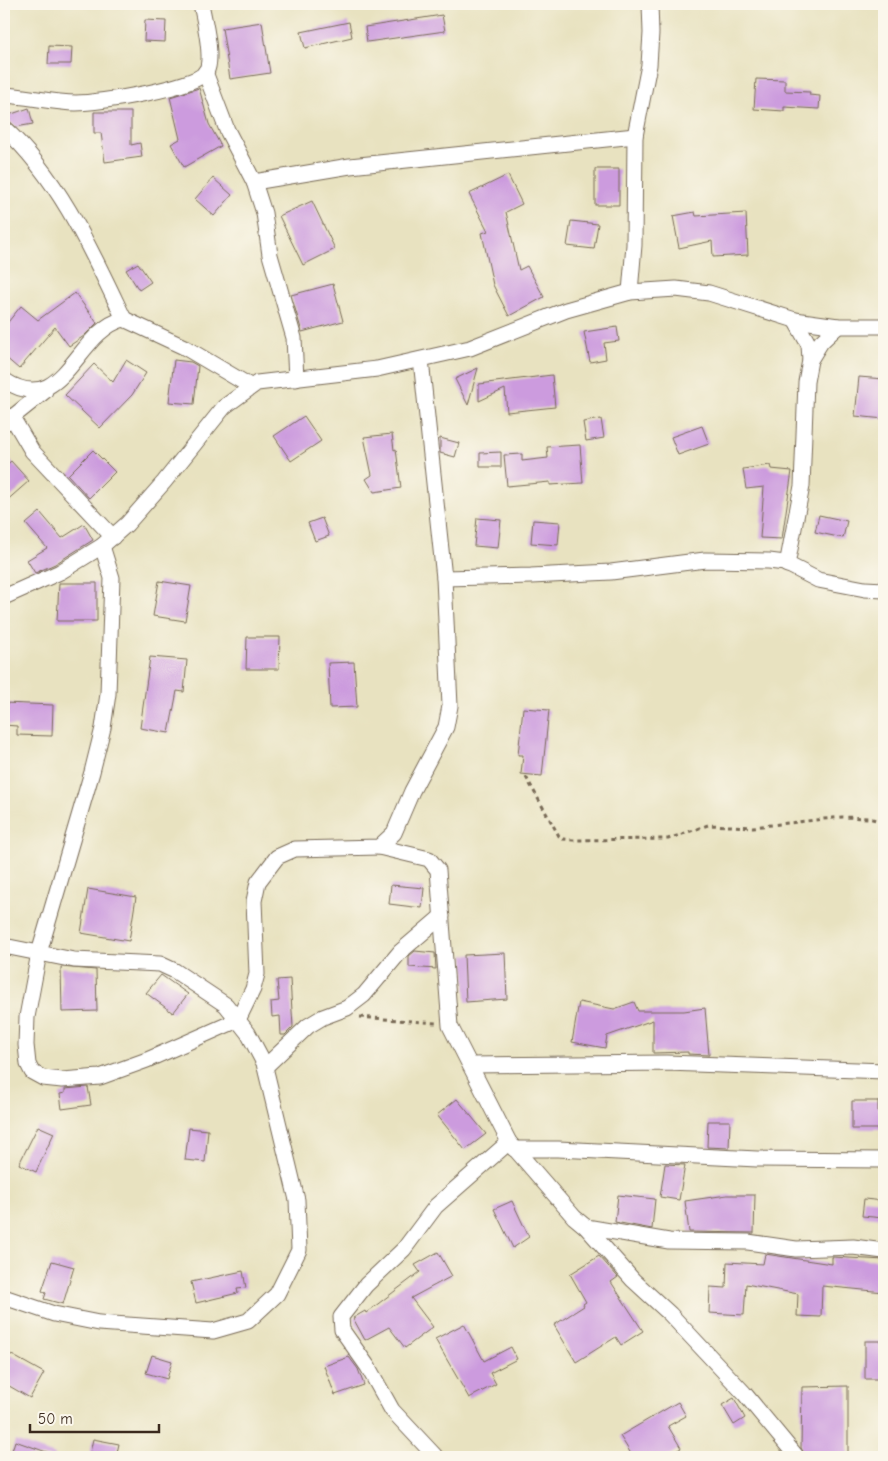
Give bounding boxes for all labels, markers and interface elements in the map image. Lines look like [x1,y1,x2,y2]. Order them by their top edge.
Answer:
scale bar [30,1401,159,1433]
text: 50 m [38,1410,73,1428]

